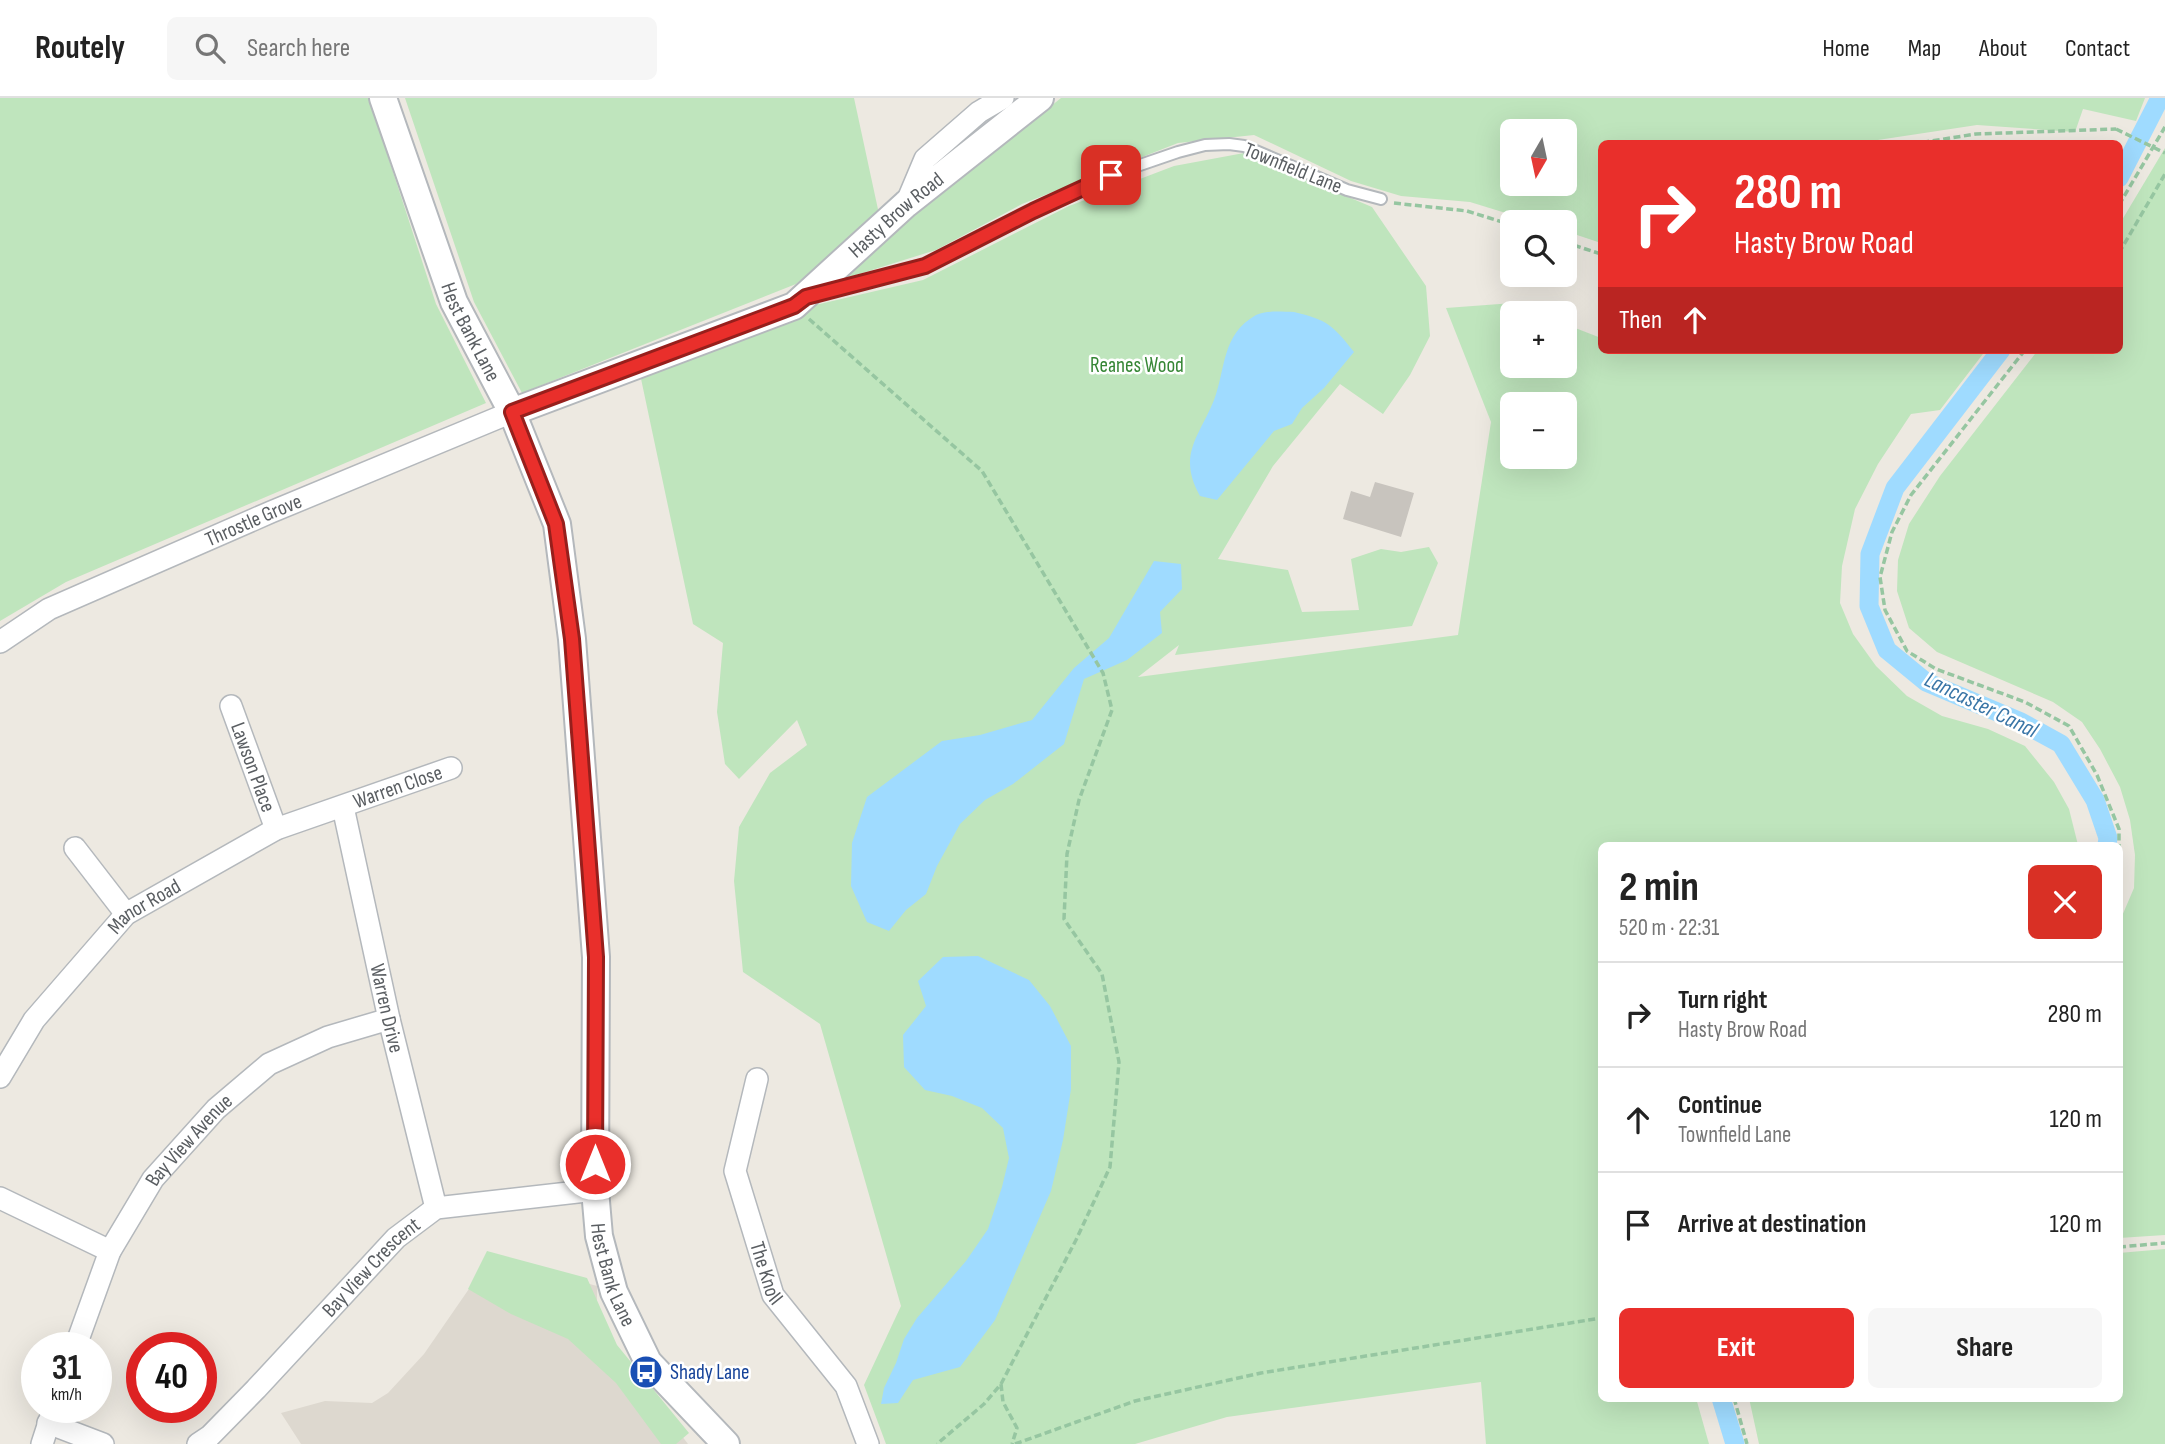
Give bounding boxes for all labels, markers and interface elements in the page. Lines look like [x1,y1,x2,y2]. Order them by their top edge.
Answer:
search box [167,17,657,80]
text: Routely [35,28,125,68]
icon: search [191,29,229,67]
text: Search here [247,33,350,64]
text: Home [1822,34,1870,63]
text: Map [1908,34,1941,63]
text: About [1979,34,2027,63]
text: Contact [2065,34,2130,63]
north arrow [1500,119,1577,196]
map controls [1500,119,1577,469]
street label: Townfield Lane [1240,137,1346,199]
pin [1081,145,1141,205]
icon: arrive [1092,156,1130,194]
text: 280 m [1734,164,1842,223]
street label: Hasty Brow Road [843,167,948,263]
icon: right [1619,168,1710,259]
button: search [1500,210,1577,287]
text: Hasty Brow Road [1734,224,1914,263]
street label: Hest Bank Lane [436,279,506,386]
button: + [1500,301,1577,378]
icon: ahead [1676,301,1714,339]
text: Then [1619,305,1662,336]
park label: Reanes Wood [1090,353,1184,378]
button: − [1500,392,1577,469]
street label: Throstle Grove [201,488,305,552]
water label: Lancaster Canal [1920,666,2043,745]
street label: Lawson Place [225,719,281,815]
street label: Warren Close [350,760,445,814]
text: 2 min [1619,862,1699,913]
button: close [2028,865,2102,939]
street label: Manor Road [102,873,185,939]
text: 520 m · 22:31 [1619,914,1719,942]
street label: Warren Drive [365,961,409,1055]
text: Turn right [1678,985,1767,1016]
icon: right [1619,996,1657,1034]
text: 280 m [2047,999,2102,1030]
text: Hasty Brow Road [1678,1016,1807,1044]
street label: Bay View Avenue [139,1088,237,1190]
text: Continue [1678,1090,1762,1121]
icon: ahead [1619,1101,1657,1139]
text: 120 m [2049,1104,2102,1135]
text: Townfield Lane [1678,1121,1791,1149]
position arrow [558,1127,632,1201]
icon: arrive [1619,1206,1657,1244]
text: Arrive at destination [1678,1209,1866,1240]
text: 120 m [2049,1209,2102,1240]
street label: Bay View Crescent [317,1212,425,1322]
street label: Hest Bank Lane [585,1222,641,1331]
street label: The Knoll [745,1238,788,1310]
button: Exit [1619,1308,1854,1388]
button: Share [1868,1308,2102,1388]
speed limit sign: 40 [126,1332,217,1423]
text: 31 [52,1347,81,1390]
bus stop icon: Shady Lane [627,1353,665,1391]
place label: Shady Lane [670,1360,750,1385]
text: km/h [51,1384,82,1405]

